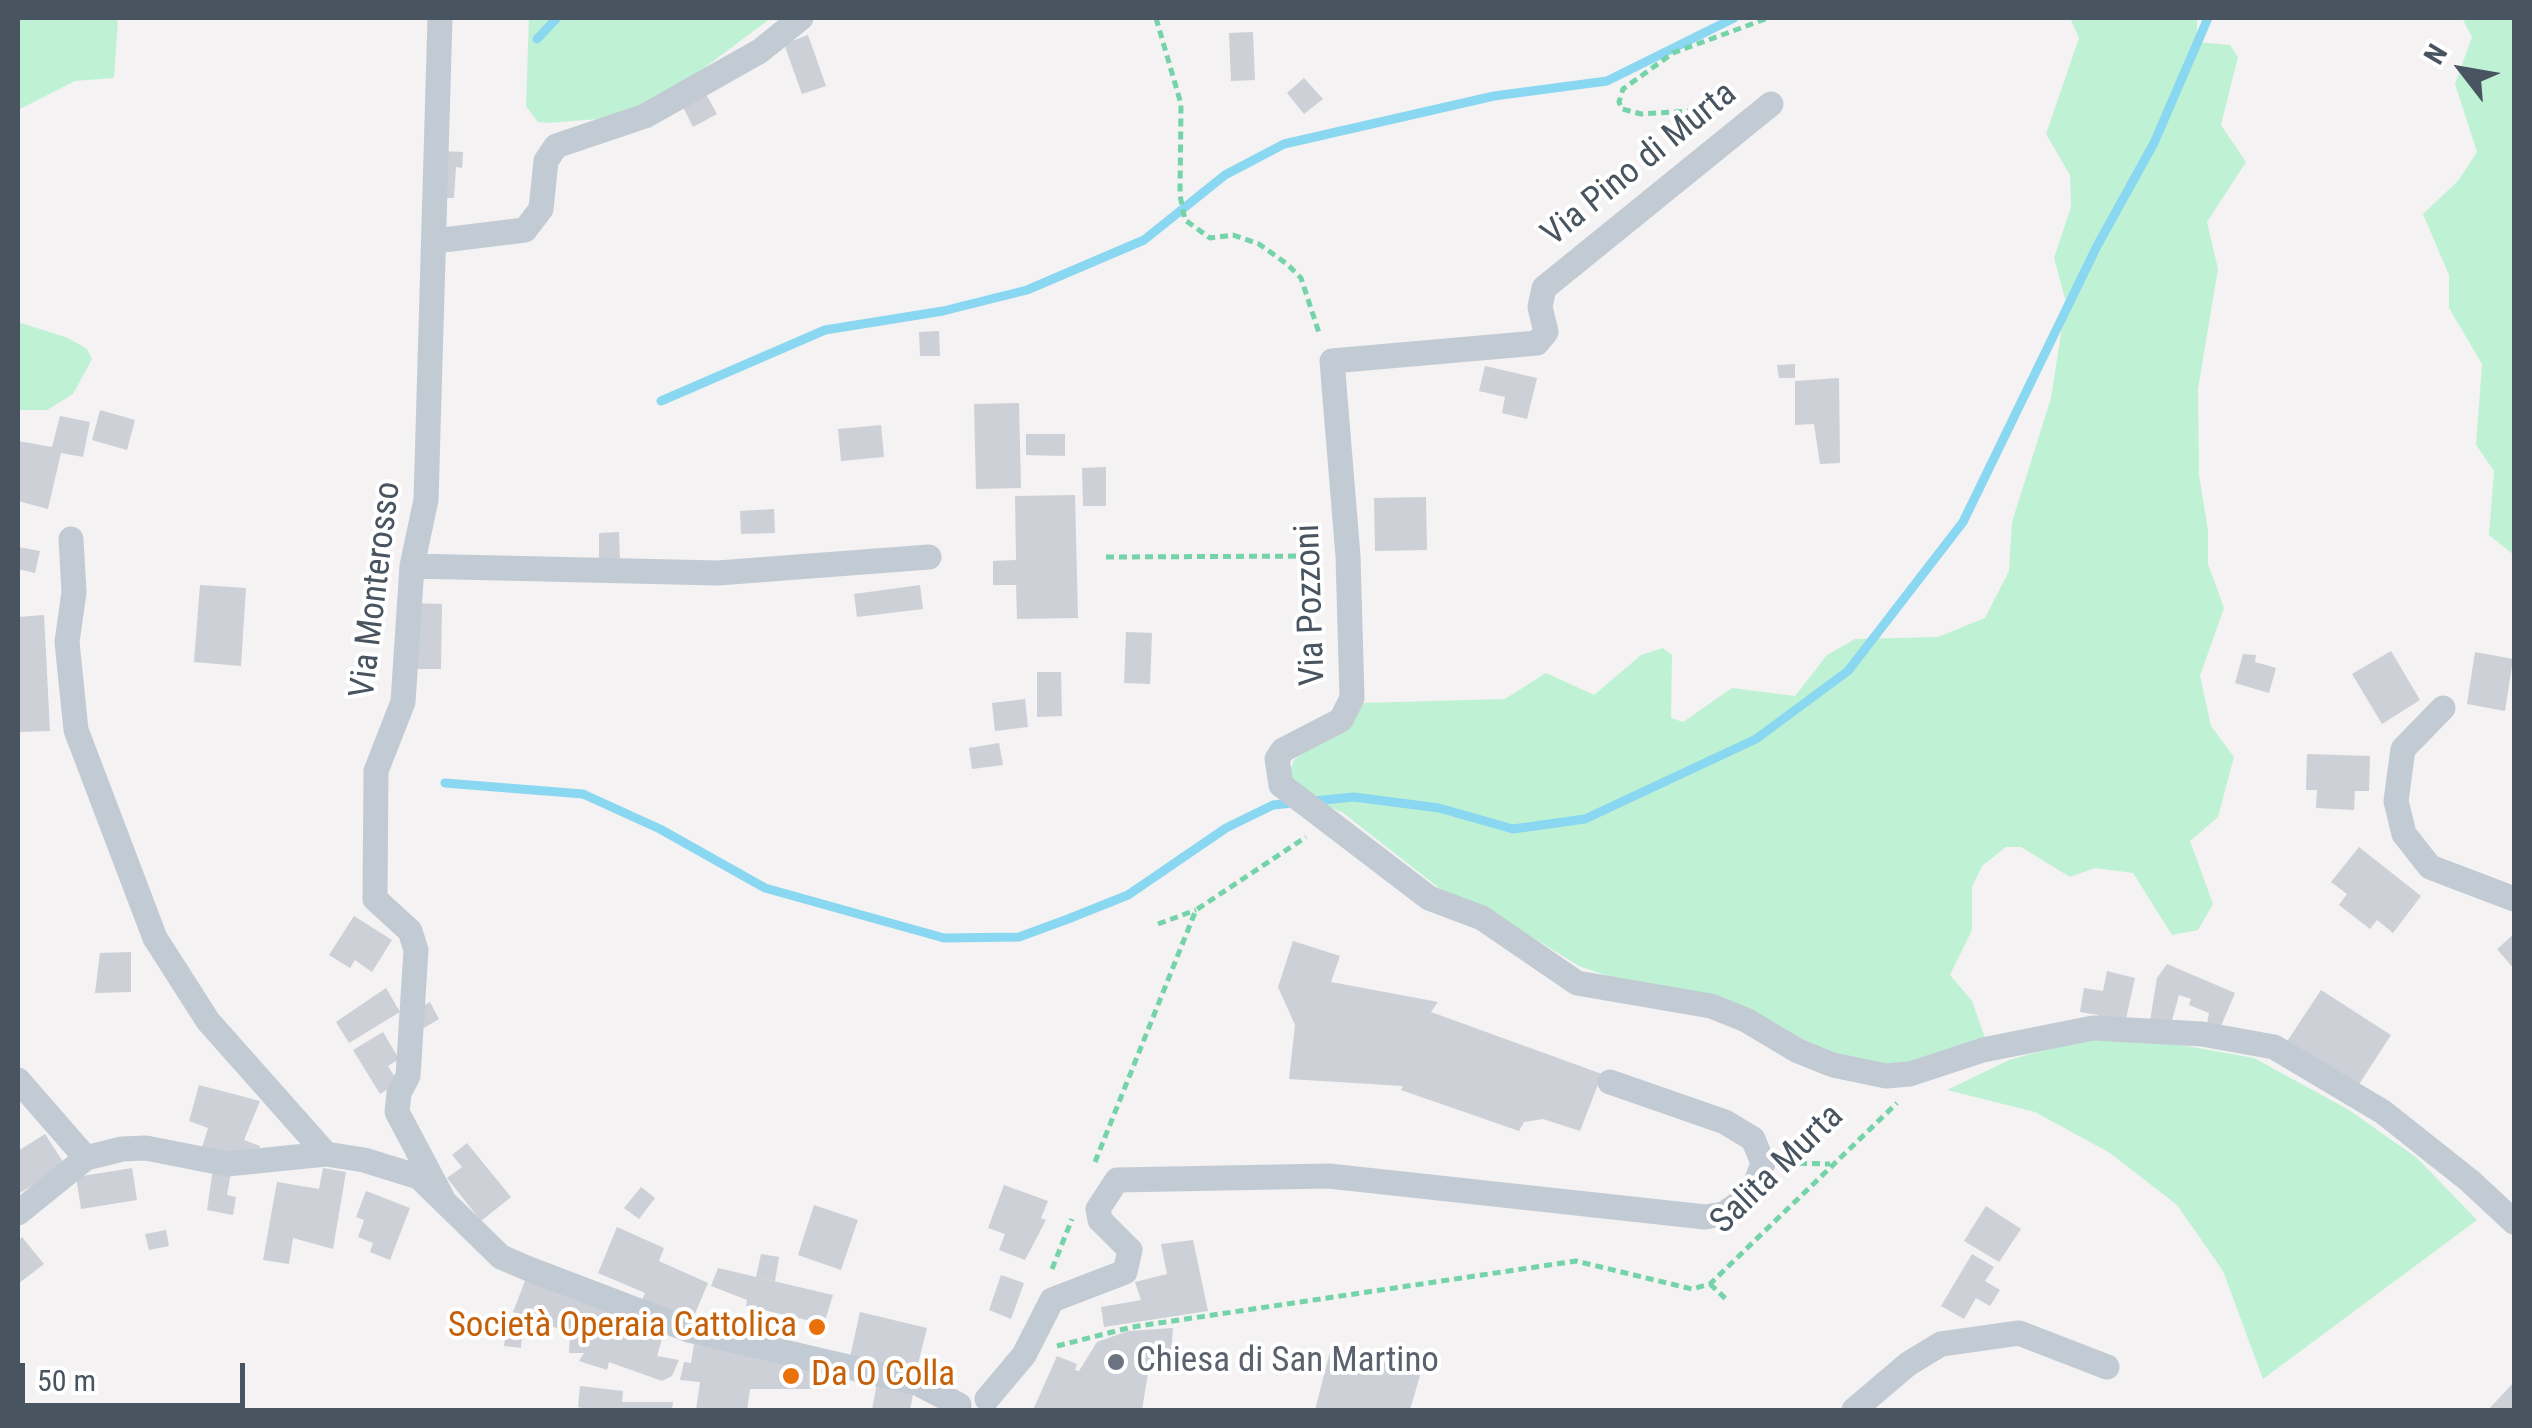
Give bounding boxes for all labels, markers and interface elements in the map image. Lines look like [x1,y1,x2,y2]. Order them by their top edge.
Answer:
north arrow [2412,20,2512,120]
text: N [2417,38,2454,70]
street label: Via Pino di Murta [1534,74,1746,256]
street label: Via Monterosso [343,479,411,701]
street label: Via Pozzoni [1288,523,1336,687]
street label: Salita Murta [1703,1096,1853,1244]
place label: Società Operaia Cattolica [448,1306,797,1348]
marker: Società Operaia Cattolica [806,1316,828,1338]
place label: Chiesa di San Martino [1136,1341,1439,1383]
scale bar [25,1343,250,1405]
marker: Chiesa di San Martino [1105,1351,1127,1373]
place label: Da O Colla [811,1355,955,1397]
text: 50 m [37,1363,96,1398]
marker: Da O Colla [780,1365,802,1387]

